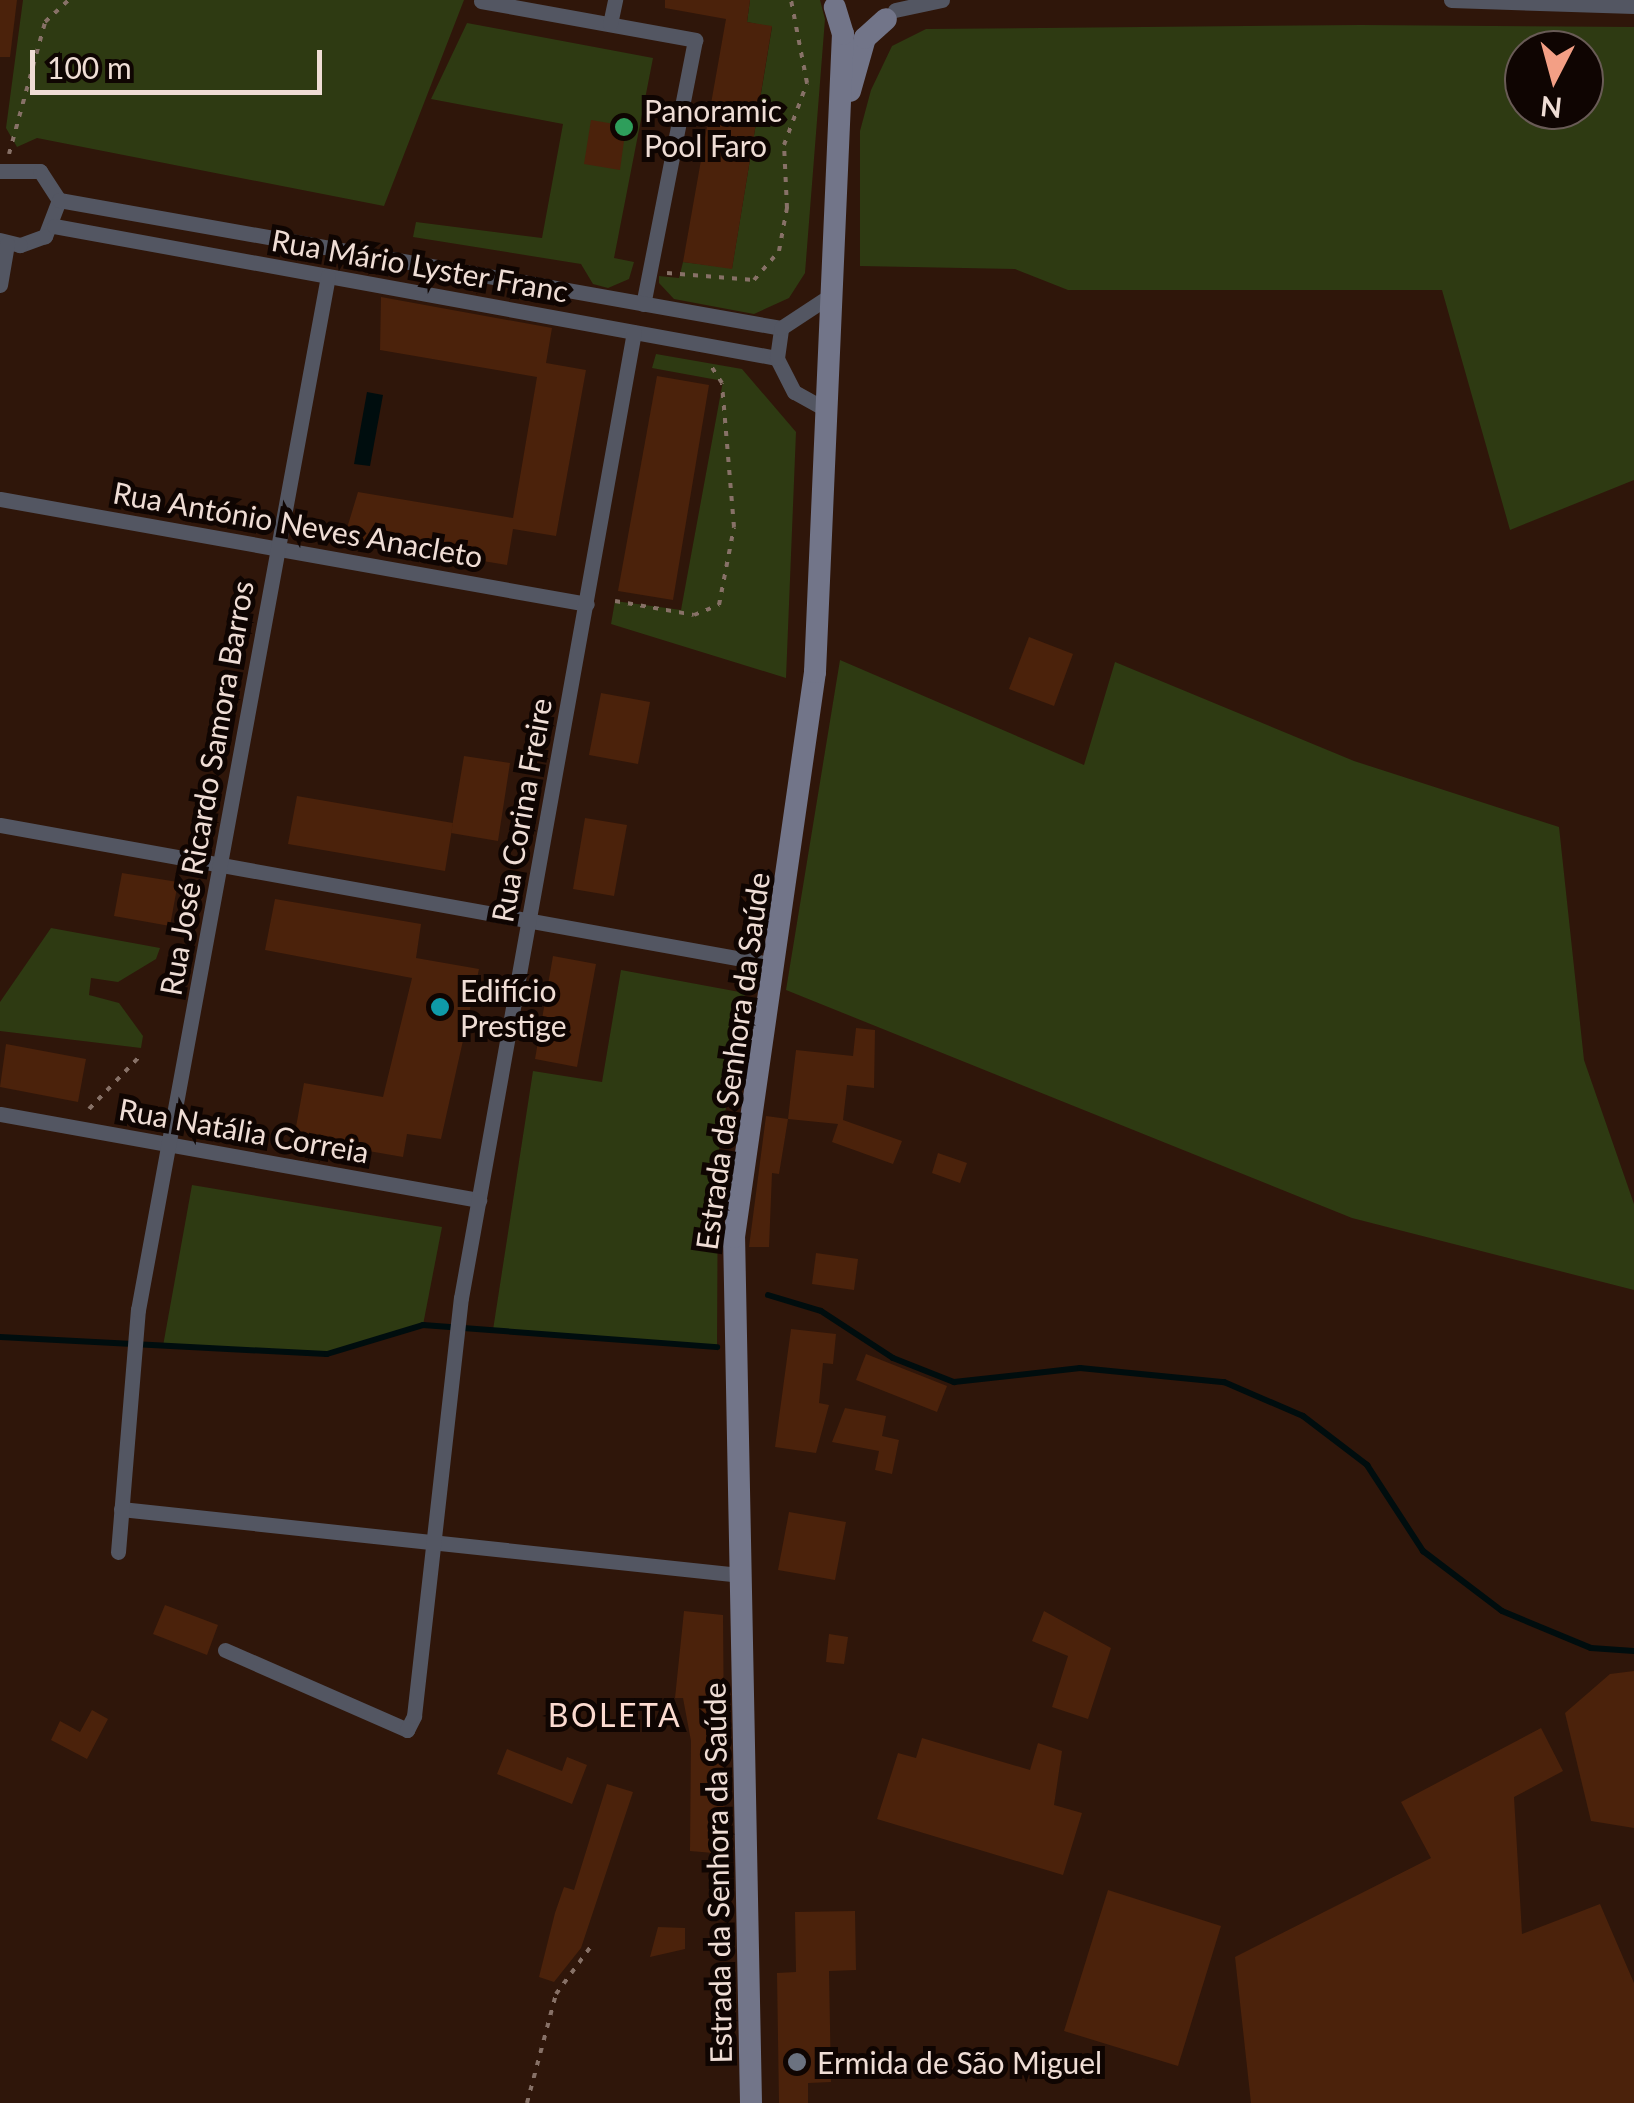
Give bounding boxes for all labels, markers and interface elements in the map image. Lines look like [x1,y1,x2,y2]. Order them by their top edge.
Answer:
scale bar [35,30,328,92]
north arrow [1504,30,1604,130]
text: 100 m [47,49,132,85]
text: N [1539,90,1564,126]
place label: Panoramic Pool Faro [644,92,782,162]
marker: Panoramic Pool Faro [613,116,635,138]
street label: Rua Mário Lyster Franc [269,221,571,309]
street label: Rua António Neves Anacleto [109,474,487,574]
street label: Rua José Ricardo Samora Barros [152,577,260,999]
street label: Rua Corina Freire [484,695,558,925]
street label: Estrada da Senhora da Saúde [688,870,776,1252]
place label: Edifício Prestige [460,972,567,1042]
marker: Edifício Prestige [429,996,451,1018]
street label: Rua Natália Correia [116,1090,372,1170]
street label: Estrada da Senhora da Saúde [696,1682,738,2064]
district label: BOLETA [548,1696,682,1734]
place label: Ermida de São Miguel [817,2044,1102,2080]
marker: Ermida de São Miguel [786,2051,808,2073]

